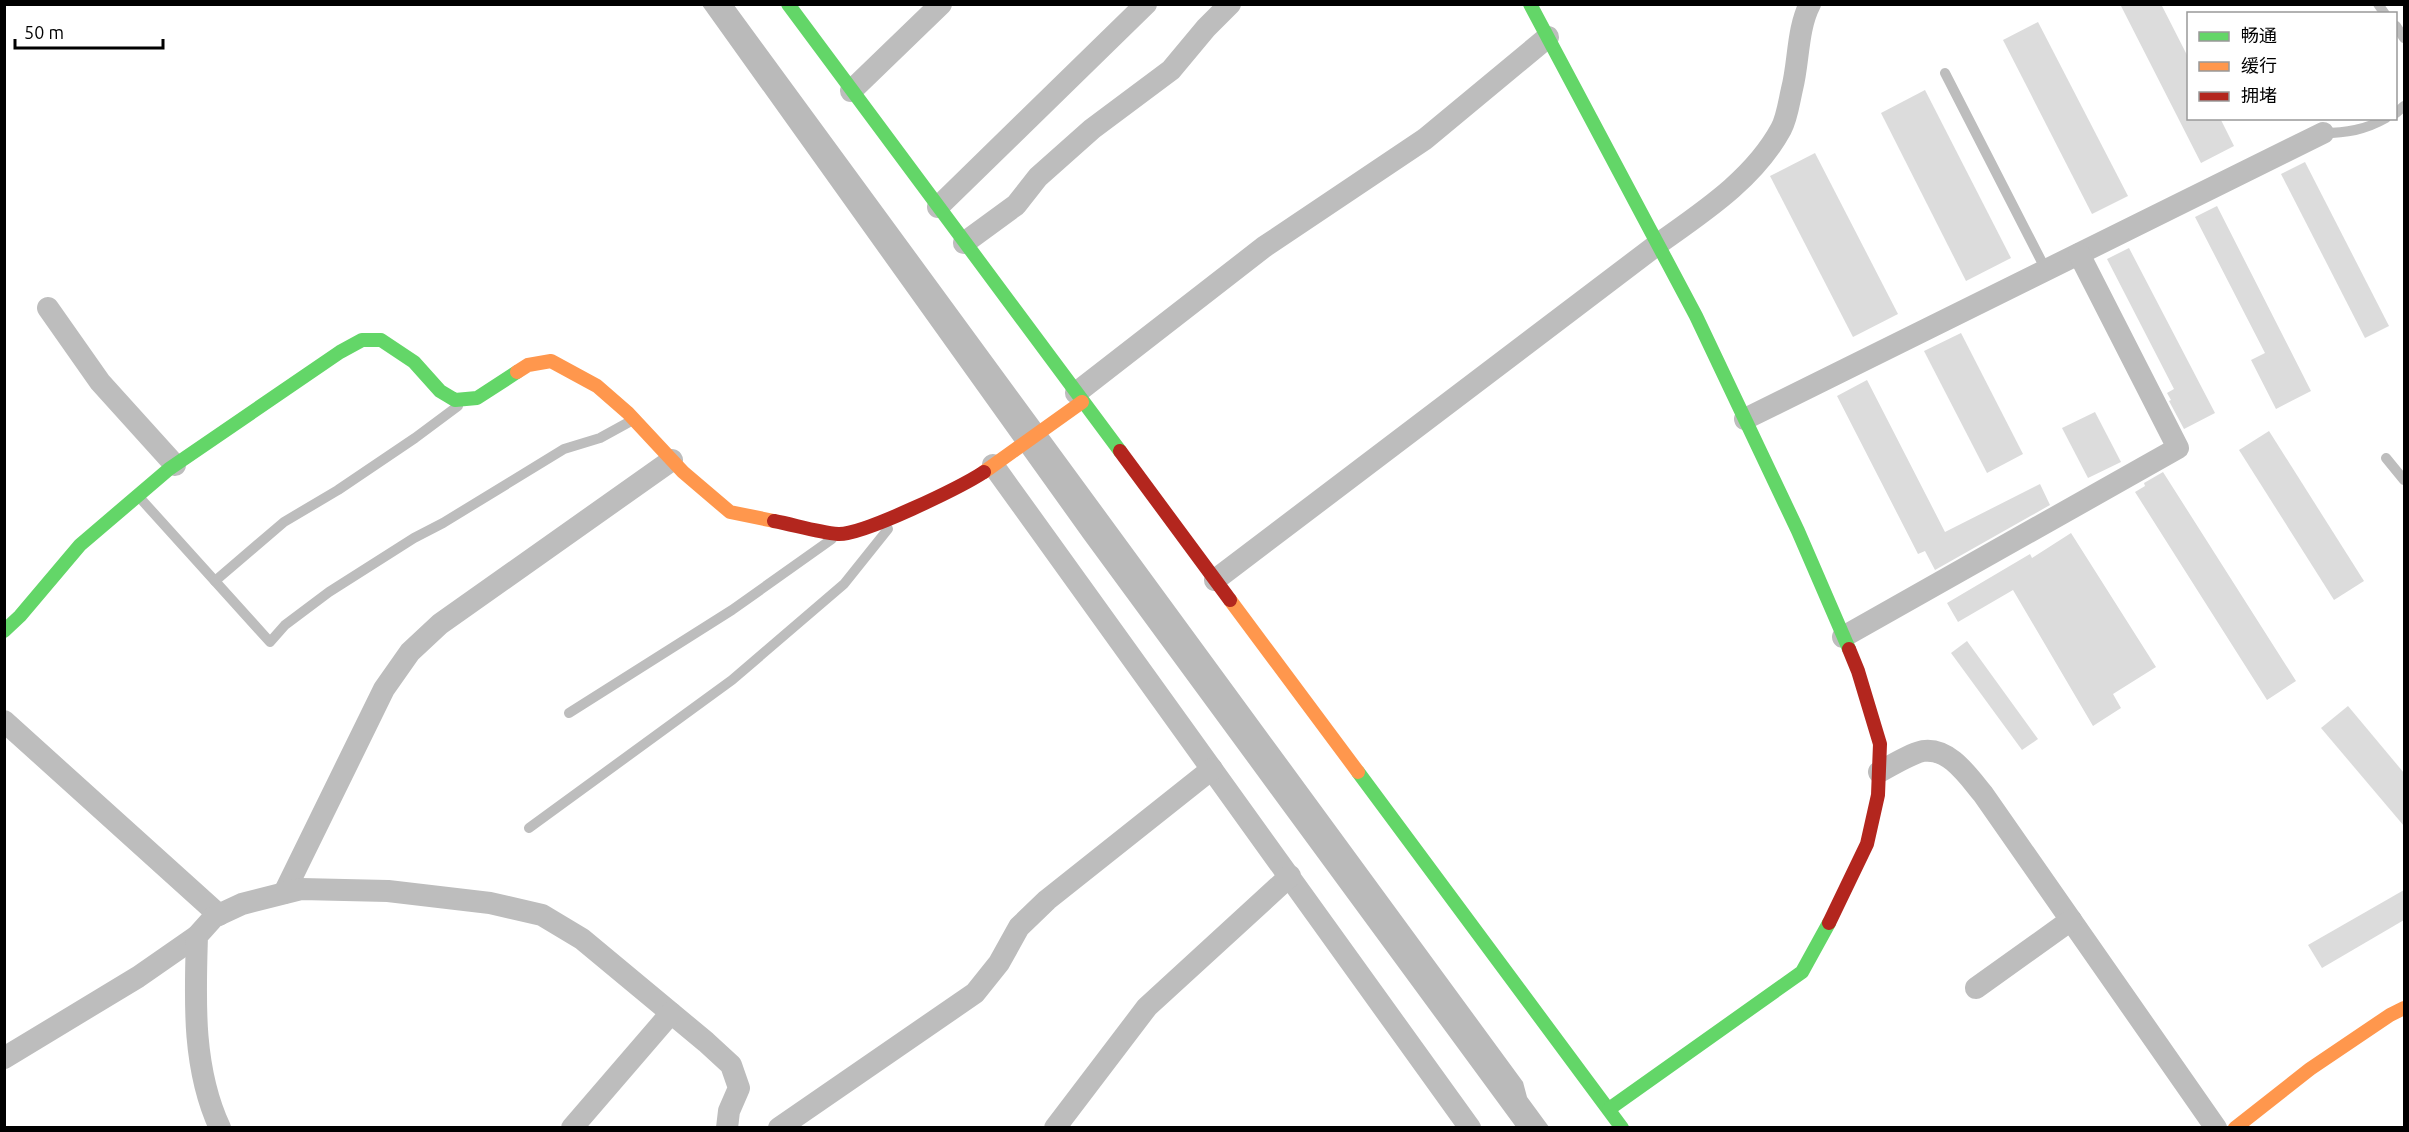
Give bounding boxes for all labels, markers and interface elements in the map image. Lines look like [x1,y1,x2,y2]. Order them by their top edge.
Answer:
scale bar [15,12,164,50]
legend [2187,12,2397,120]
text: 50 m [24,22,64,42]
text: 畅通 [2241,25,2277,45]
text: 缓行 [2241,55,2277,75]
text: 拥堵 [2241,85,2277,105]

